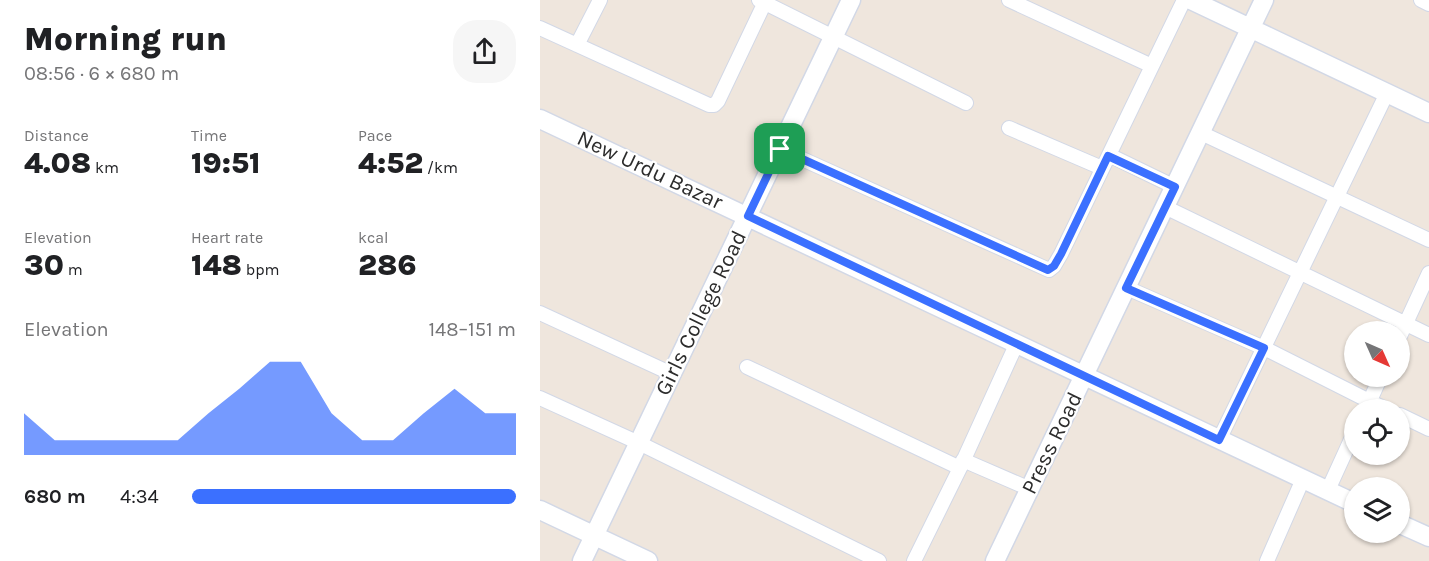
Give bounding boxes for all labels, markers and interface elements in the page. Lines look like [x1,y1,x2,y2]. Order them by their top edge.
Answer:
text: Morning run [24,20,227,58]
button: share [453,20,516,83]
text: 08:56 · 6 × 680 m [24,62,179,85]
pin [754,123,805,174]
street label: New Urdu Bazar [573,125,727,215]
text: Distance [24,126,89,145]
text: Time [191,126,227,145]
text: Pace [358,126,392,145]
icon: arrive [763,132,796,165]
text: 4.08 [24,145,91,181]
text: 19:51 [191,145,261,181]
text: 4:52 [358,145,423,181]
text: km [91,158,119,177]
text: /km [423,158,458,177]
street label: Girls College Road [650,226,752,400]
text: Elevation [24,228,92,247]
text: Heart rate [191,228,263,247]
text: kcal [358,228,389,247]
text: 30 [24,247,64,283]
text: 148 [191,247,242,283]
text: 286 [358,247,417,283]
text: m [64,260,83,279]
text: bpm [242,260,280,279]
text: Elevation [24,318,109,341]
text: 148–151 m [429,318,516,341]
north arrow [1344,321,1410,387]
map controls [1344,321,1410,543]
street label: Press Road [1016,388,1088,498]
button: locate [1344,399,1410,465]
button: layers [1344,477,1410,543]
text: 680 m [24,485,86,508]
text: 4:34 [120,485,159,508]

